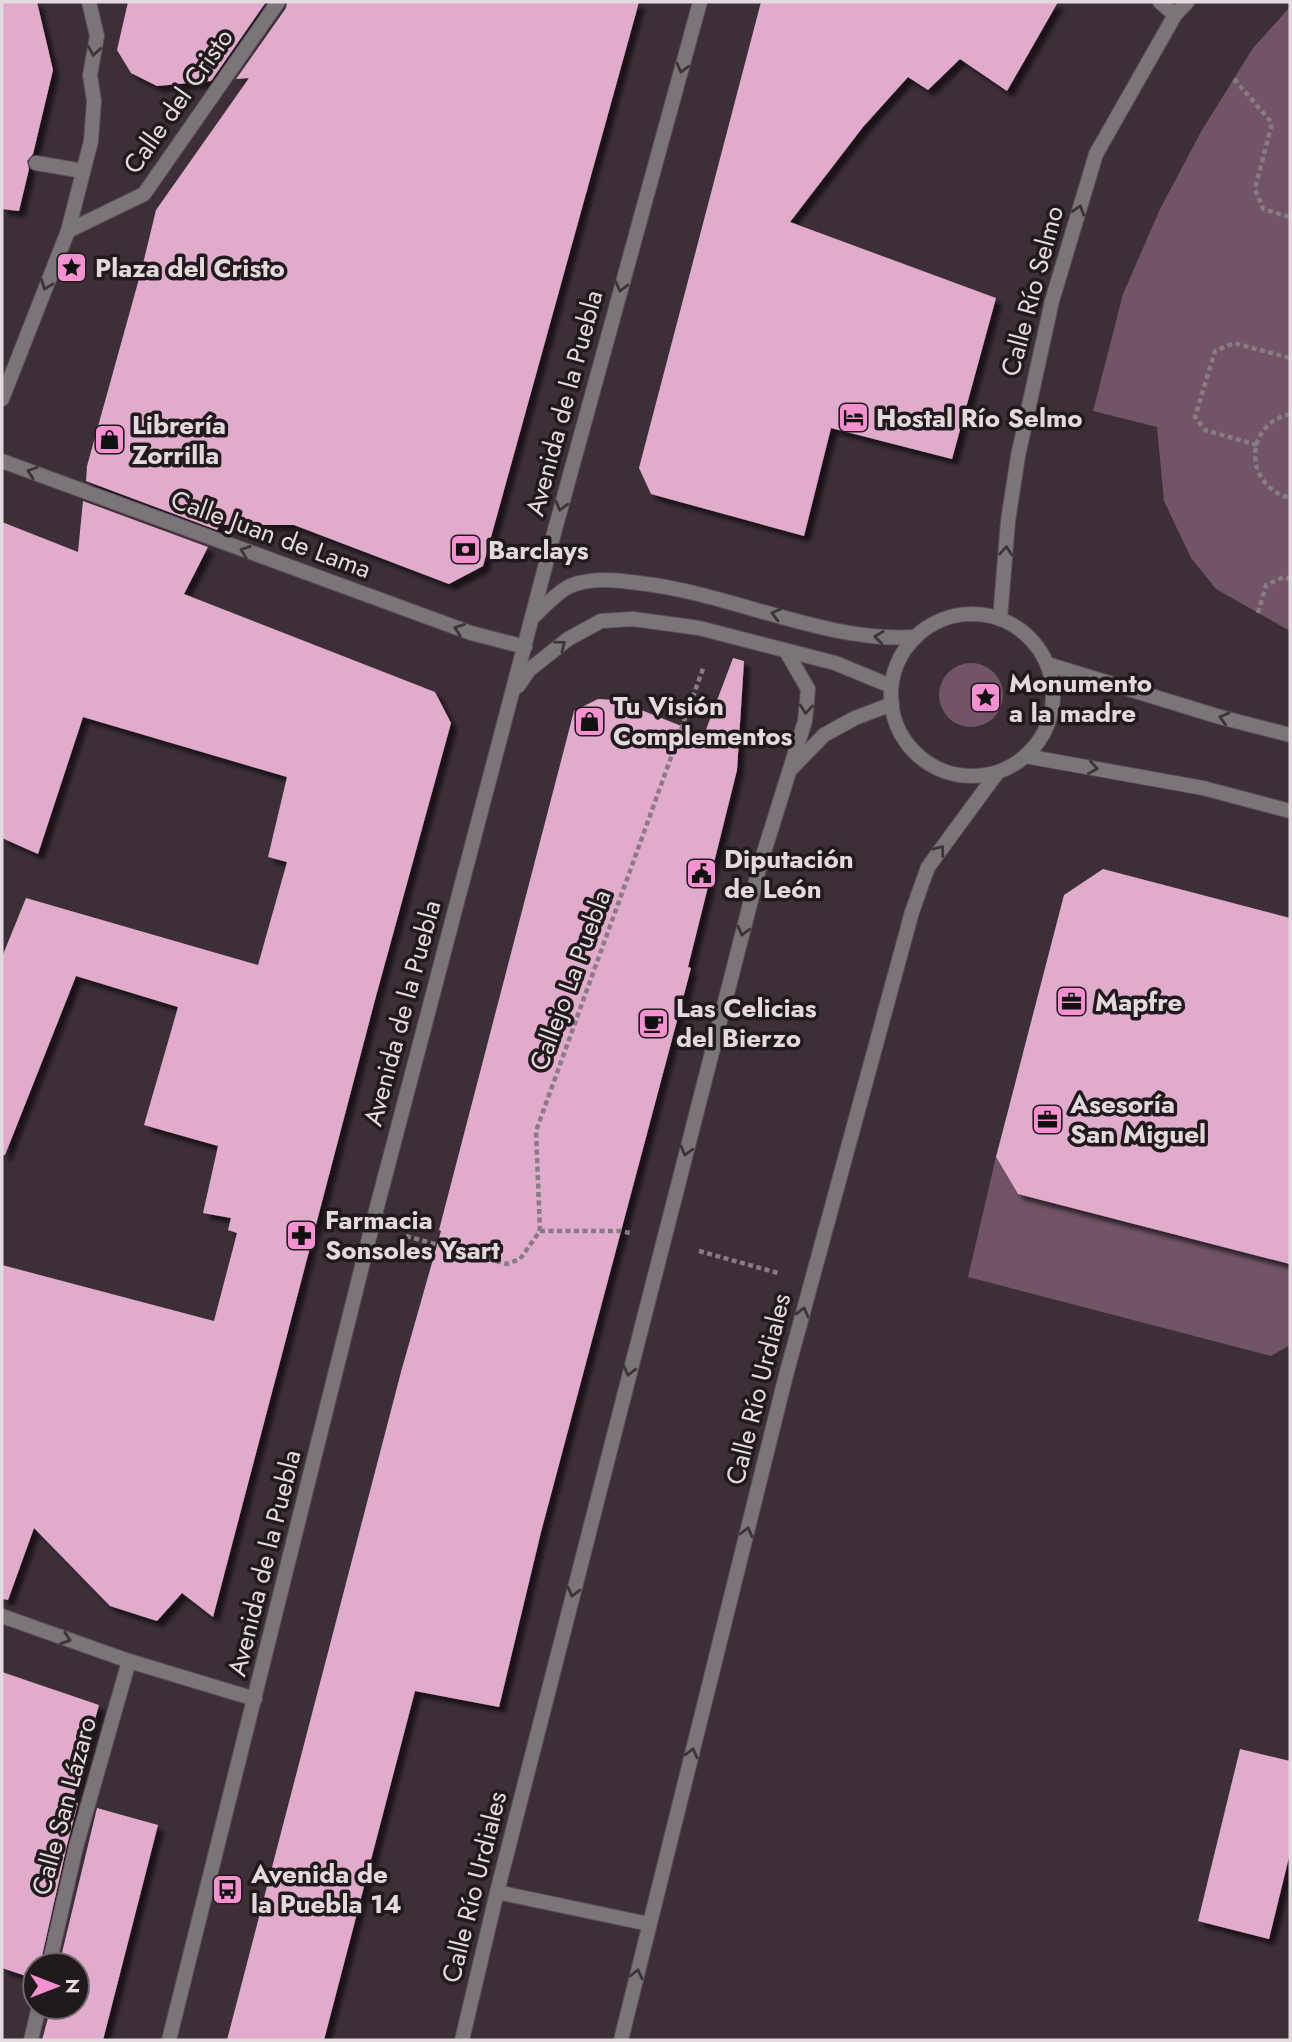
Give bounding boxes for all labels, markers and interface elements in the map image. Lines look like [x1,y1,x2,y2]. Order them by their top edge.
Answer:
street label: Calle del Cristo [114,21,242,181]
one-way arrow [87,46,102,57]
one-way arrow [675,61,690,73]
street label: Calle Río Selmo [991,202,1073,380]
one-way arrow [1071,204,1086,216]
place label: Plaza del Cristo [95,249,285,287]
place icon: Plaza del Cristo [55,251,89,285]
one-way arrow [41,279,55,291]
one-way arrow [615,281,630,293]
street label: Avenida de la Puebla [516,286,612,520]
place label: Hostal Río Selmo [876,399,1083,437]
hotel icon: Hostal Río Selmo [836,401,870,435]
place label: Librería Zorrilla [132,406,226,474]
shop icon: Librería Zorrilla [92,423,126,457]
one-way arrow [26,466,38,480]
street label: Calle Juan de Lama [166,480,376,588]
one-way arrow [555,500,569,512]
place label: Barclays [488,531,589,569]
bank icon: Barclays [448,533,482,567]
one-way arrow [240,545,252,559]
one-way arrow [998,546,1013,557]
one-way arrow [770,608,782,622]
one-way arrow [454,623,466,637]
one-way arrow [873,629,885,644]
one-way arrow [553,641,566,654]
place label: Monumento a la madre [1009,664,1152,732]
place icon: Monumento a la madre [969,681,1003,715]
place label: Tu Visión Complementos [613,687,793,755]
shop icon: Tu Visión Complementos [573,704,607,738]
one-way arrow [799,704,814,715]
one-way arrow [1218,712,1230,726]
one-way arrow [1087,760,1099,775]
place label: Diputación de León [724,840,854,908]
one-way arrow [932,846,944,858]
public building icon: Diputación de León [684,857,718,891]
street label: Callejo La Puebla [520,884,620,1076]
street label: Avenida de la Puebla [354,896,450,1130]
one-way arrow [737,925,751,937]
place label: Mapfre [1095,983,1182,1021]
office icon: Mapfre [1055,985,1089,1019]
place label: Las Celicias del Bierzo [676,989,817,1057]
cafe icon: Las Celicias del Bierzo [636,1006,670,1040]
place label: Asesoría San Miguel [1069,1085,1206,1153]
office icon: Asesoría San Miguel [1030,1102,1064,1136]
one-way arrow [680,1145,694,1157]
place label: Farmacia Sonsoles Ysart [325,1201,500,1269]
pharmacy icon: Farmacia Sonsoles Ysart [285,1218,319,1252]
street label: Calle Río Urdiales [716,1289,800,1489]
one-way arrow [795,1306,809,1318]
one-way arrow [623,1365,637,1377]
street label: Avenida de la Puebla [217,1446,311,1680]
one-way arrow [739,1527,753,1539]
one-way arrow [567,1586,581,1598]
one-way arrow [60,1631,72,1645]
street label: Calle San Lázaro [22,1713,106,1899]
one-way arrow [684,1747,698,1759]
street label: Calle Río Urdiales [432,1787,516,1987]
place label: Avenida de la Puebla 14 [250,1855,402,1923]
bus stop icon: Avenida de la Puebla 14 [211,1872,245,1906]
north arrow [21,1951,91,2021]
one-way arrow [629,1968,643,1980]
text: N [59,1978,86,1994]

